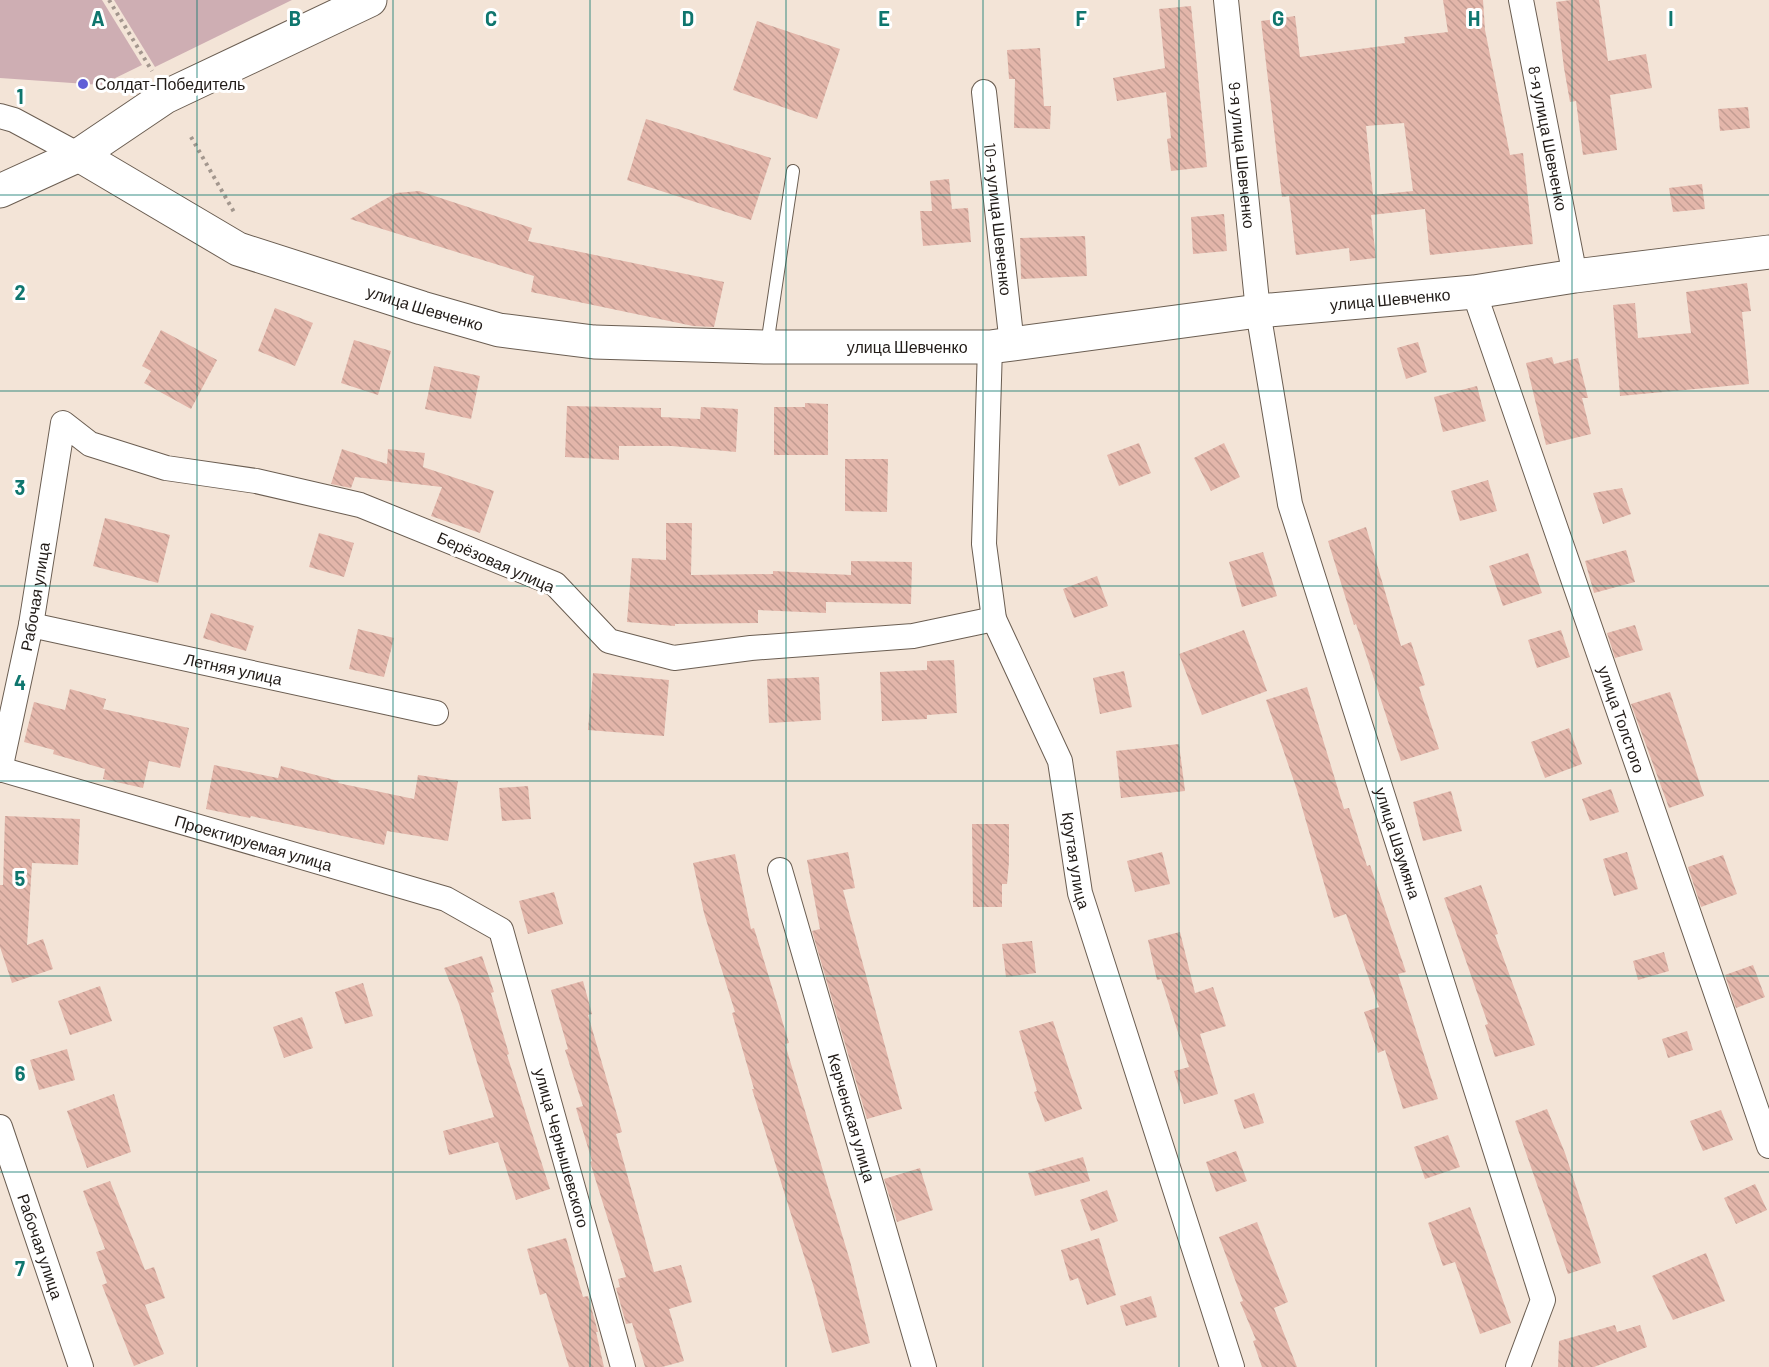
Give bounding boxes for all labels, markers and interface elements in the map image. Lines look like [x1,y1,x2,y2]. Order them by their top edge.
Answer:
text: A [91,6,105,30]
text: B [289,6,301,30]
text: C [485,6,497,30]
text: D [682,6,694,30]
text: E [878,6,890,30]
text: F [1075,6,1087,30]
text: G [1272,6,1284,30]
text: H [1468,6,1480,30]
text: I [1668,6,1674,30]
street label: 8-я улица Шевченко [1525,64,1572,212]
place label: Солдат-Победитель [95,74,245,93]
marker: Солдат-Победитель [76,77,90,91]
street label: 9-я улица Шевченко [1225,81,1259,229]
text: 1 [16,84,24,108]
street label: 10-я улица Шевченко [981,142,1016,297]
text: 2 [14,280,26,304]
street label: улица Шевченко [365,281,486,334]
street label: улица Шевченко [1329,284,1451,314]
street label: улица Шевченко [847,337,968,356]
text: 3 [15,475,25,499]
street label: Берёзовая улица [435,527,558,596]
street label: Рабочая улица [16,541,53,653]
street label: Летняя улица [183,649,284,688]
street label: улица Толстого [1595,663,1649,775]
text: 4 [14,670,26,694]
street label: улица Шаумяна [1372,785,1425,901]
street label: Проектируемая улица [173,810,335,874]
street label: Крутая улица [1059,811,1094,911]
text: 5 [15,866,26,890]
street label: Керченская улица [825,1051,880,1184]
text: 6 [15,1061,26,1085]
street label: улица Чернышевского [531,1066,594,1230]
street label: Рабочая улица [14,1191,67,1301]
text: 7 [15,1256,25,1280]

